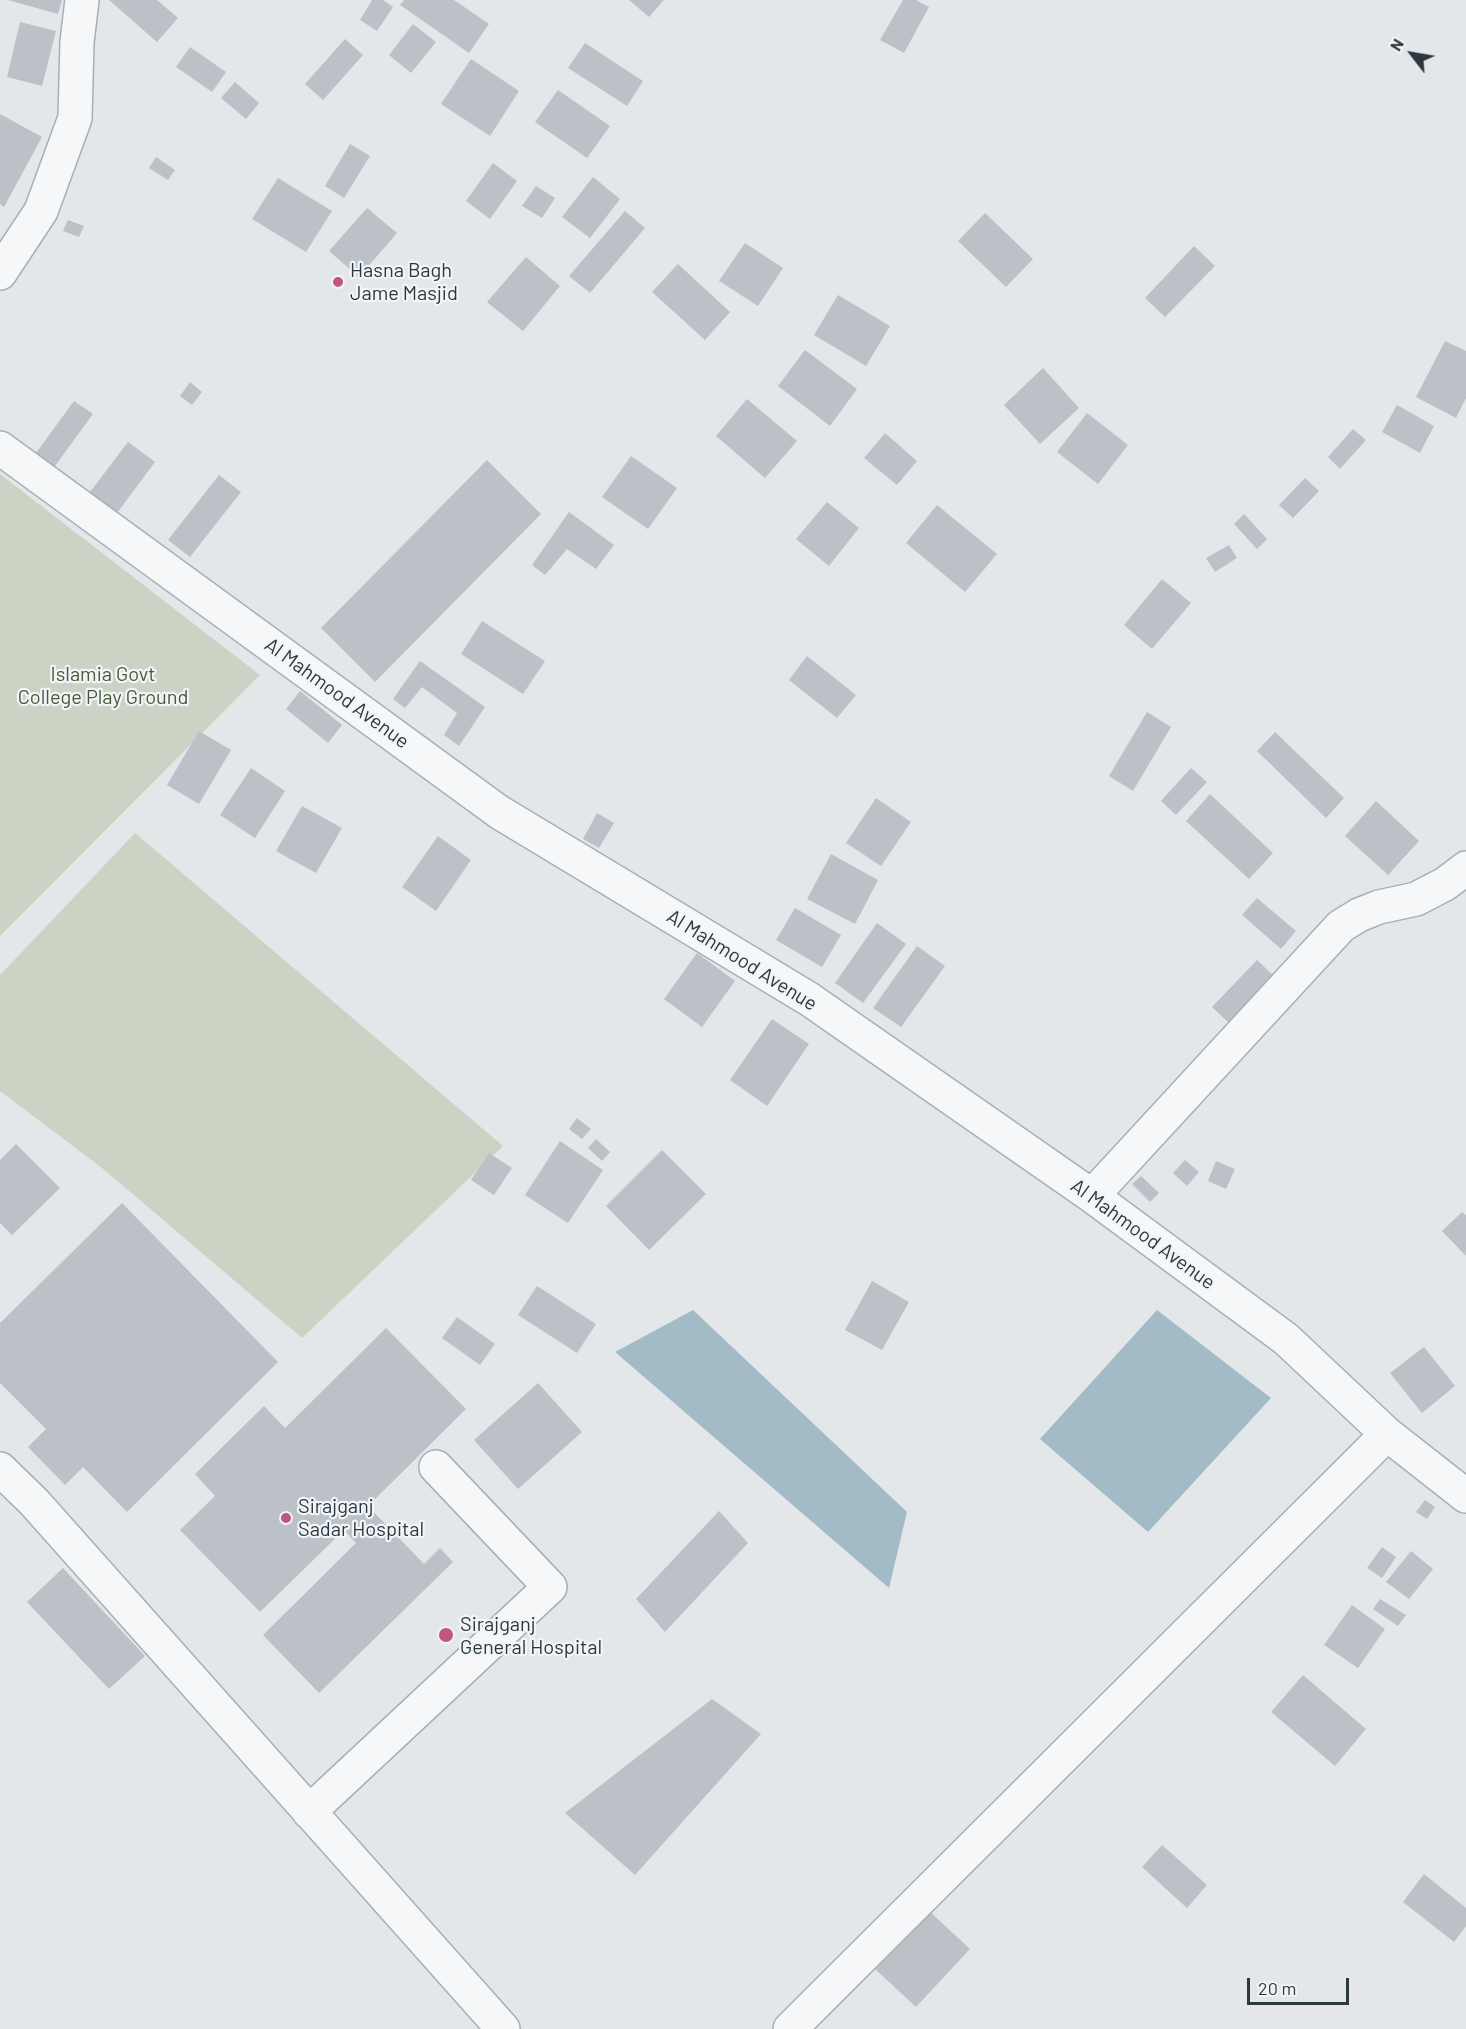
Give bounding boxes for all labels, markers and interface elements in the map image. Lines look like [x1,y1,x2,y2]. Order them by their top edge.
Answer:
north arrow [1382,24,1442,84]
text: N [1385,35,1407,54]
place label: Hasna Bagh Jame Masjid [350,258,458,305]
marker: Hasna Bagh Jame Masjid [331,275,345,289]
street label: Al Mahmood Avenue [260,633,414,753]
park label: Islamia Govt College Play Ground [18,662,188,709]
street label: Al Mahmood Avenue [662,904,822,1016]
street label: Al Mahmood Avenue [1066,1174,1220,1294]
place label: Sirajganj Sadar Hospital [298,1494,424,1541]
marker: Sirajganj Sadar Hospital [279,1511,293,1525]
place label: Sirajganj General Hospital [460,1612,602,1659]
marker: Sirajganj General Hospital [437,1626,455,1644]
scale bar [1250,1966,1352,2004]
text: 20 m [1258,1977,1296,1999]

